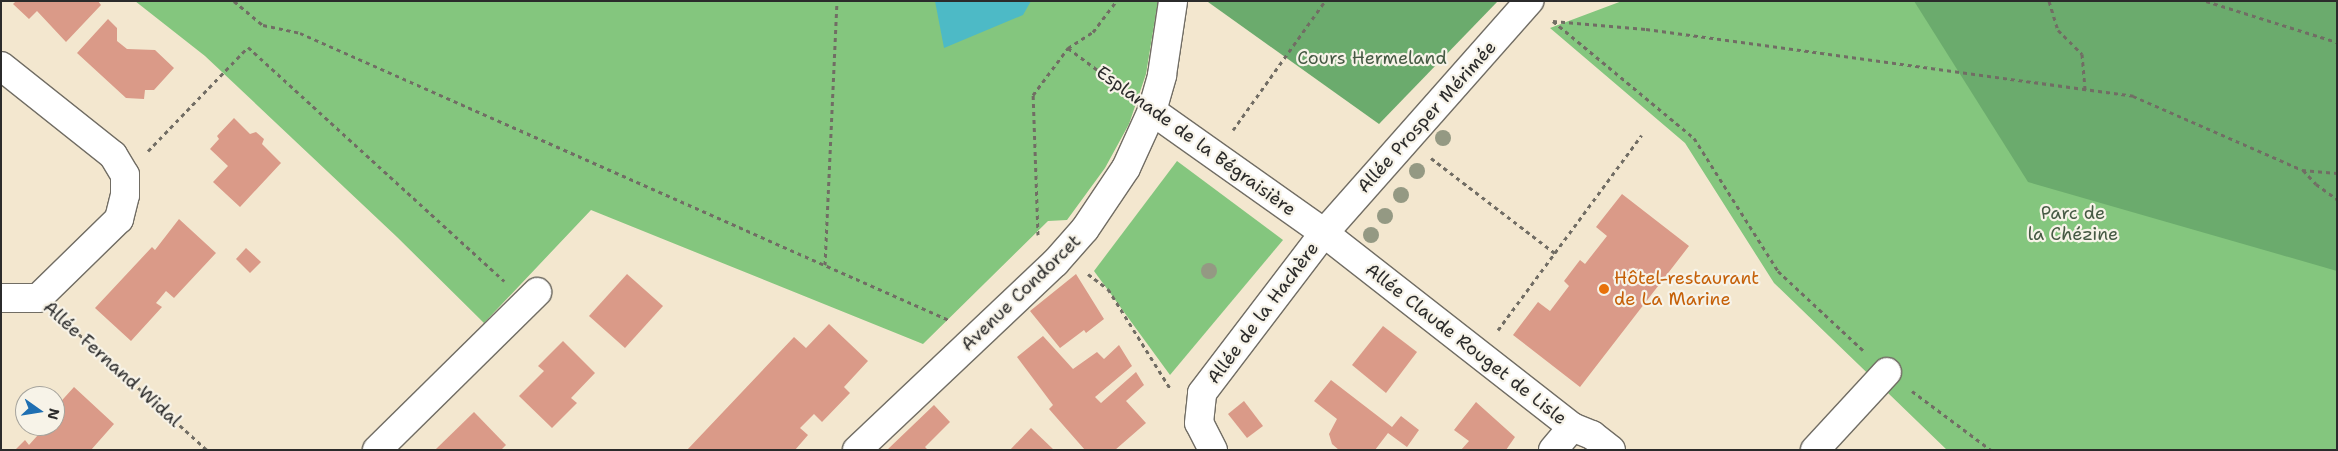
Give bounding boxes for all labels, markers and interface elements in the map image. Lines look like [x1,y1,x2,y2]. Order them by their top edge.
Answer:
street label: Allée Prosper Mérimée [1353,37,1501,197]
park label: Cours Hermeland [1297,47,1447,69]
street label: Esplanade de la Bégraisière [1092,61,1300,221]
park label: Parc de la Chézine [2028,203,2118,245]
street label: Avenue Condorcet [957,230,1085,356]
street label: Allée de la Hachère [1203,238,1323,388]
street label: Allée Claude Rouget de Lisle [1361,259,1571,429]
place label: Hôtel-restaurant de La Marine [1614,268,1759,310]
marker: Hôtel-restaurant de La Marine [1598,283,1610,295]
street label: Allée Fernand Widal [39,296,185,432]
north arrow [15,386,65,436]
text: N [44,407,64,422]

